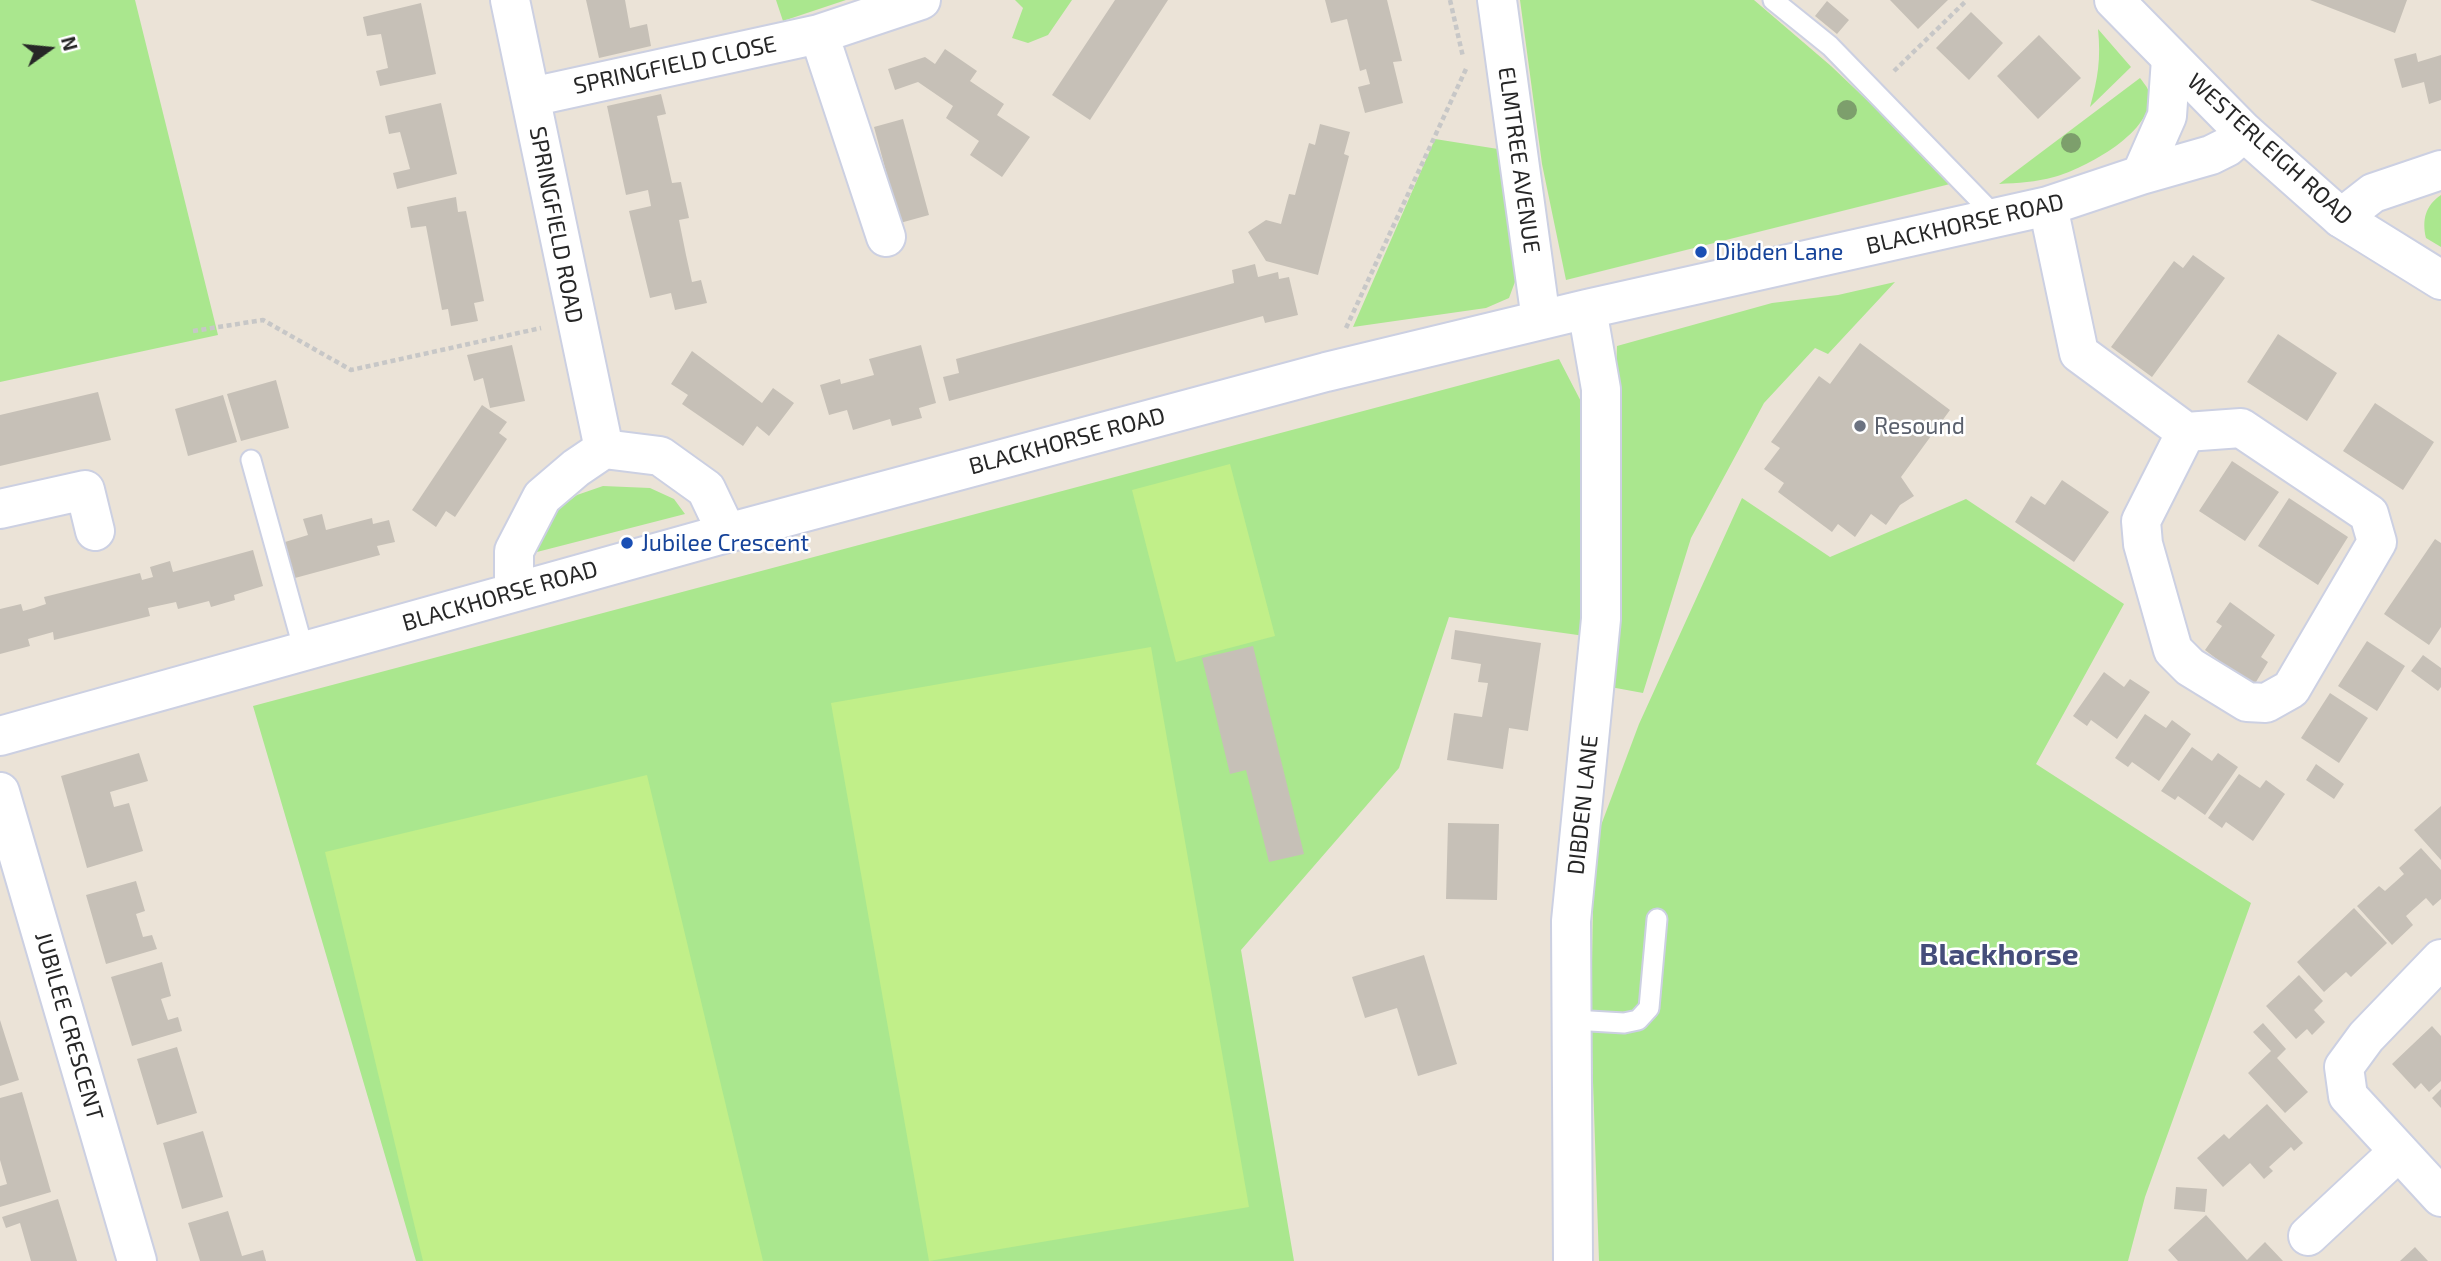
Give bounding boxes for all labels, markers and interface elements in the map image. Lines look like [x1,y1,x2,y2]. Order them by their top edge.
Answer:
north arrow [14,14,84,84]
street label: SPRINGFIELD CLOSE [571,30,779,100]
text: N [57,34,83,53]
street label: ELMTREE AVENUE [1492,65,1546,255]
street label: WESTERLEIGH ROAD [2182,68,2358,230]
street label: SPRINGFIELD ROAD [523,124,589,326]
street label: BLACKHORSE ROAD [1864,188,2066,260]
place label: Dibden Lane [1715,238,1843,266]
marker: Dibden Lane [1693,244,1709,260]
street label: BLACKHORSE ROAD [966,402,1168,480]
place label: Resound [1874,412,1965,440]
marker: Resound [1852,418,1868,434]
place label: Jubilee Crescent [641,529,809,557]
marker: Jubilee Crescent [619,535,635,551]
street label: BLACKHORSE ROAD [399,555,601,637]
street label: DIBDEN LANE [1562,734,1604,876]
street label: JUBILEE CRESCENT [29,929,109,1123]
district label: Blackhorse [1919,937,2079,973]

